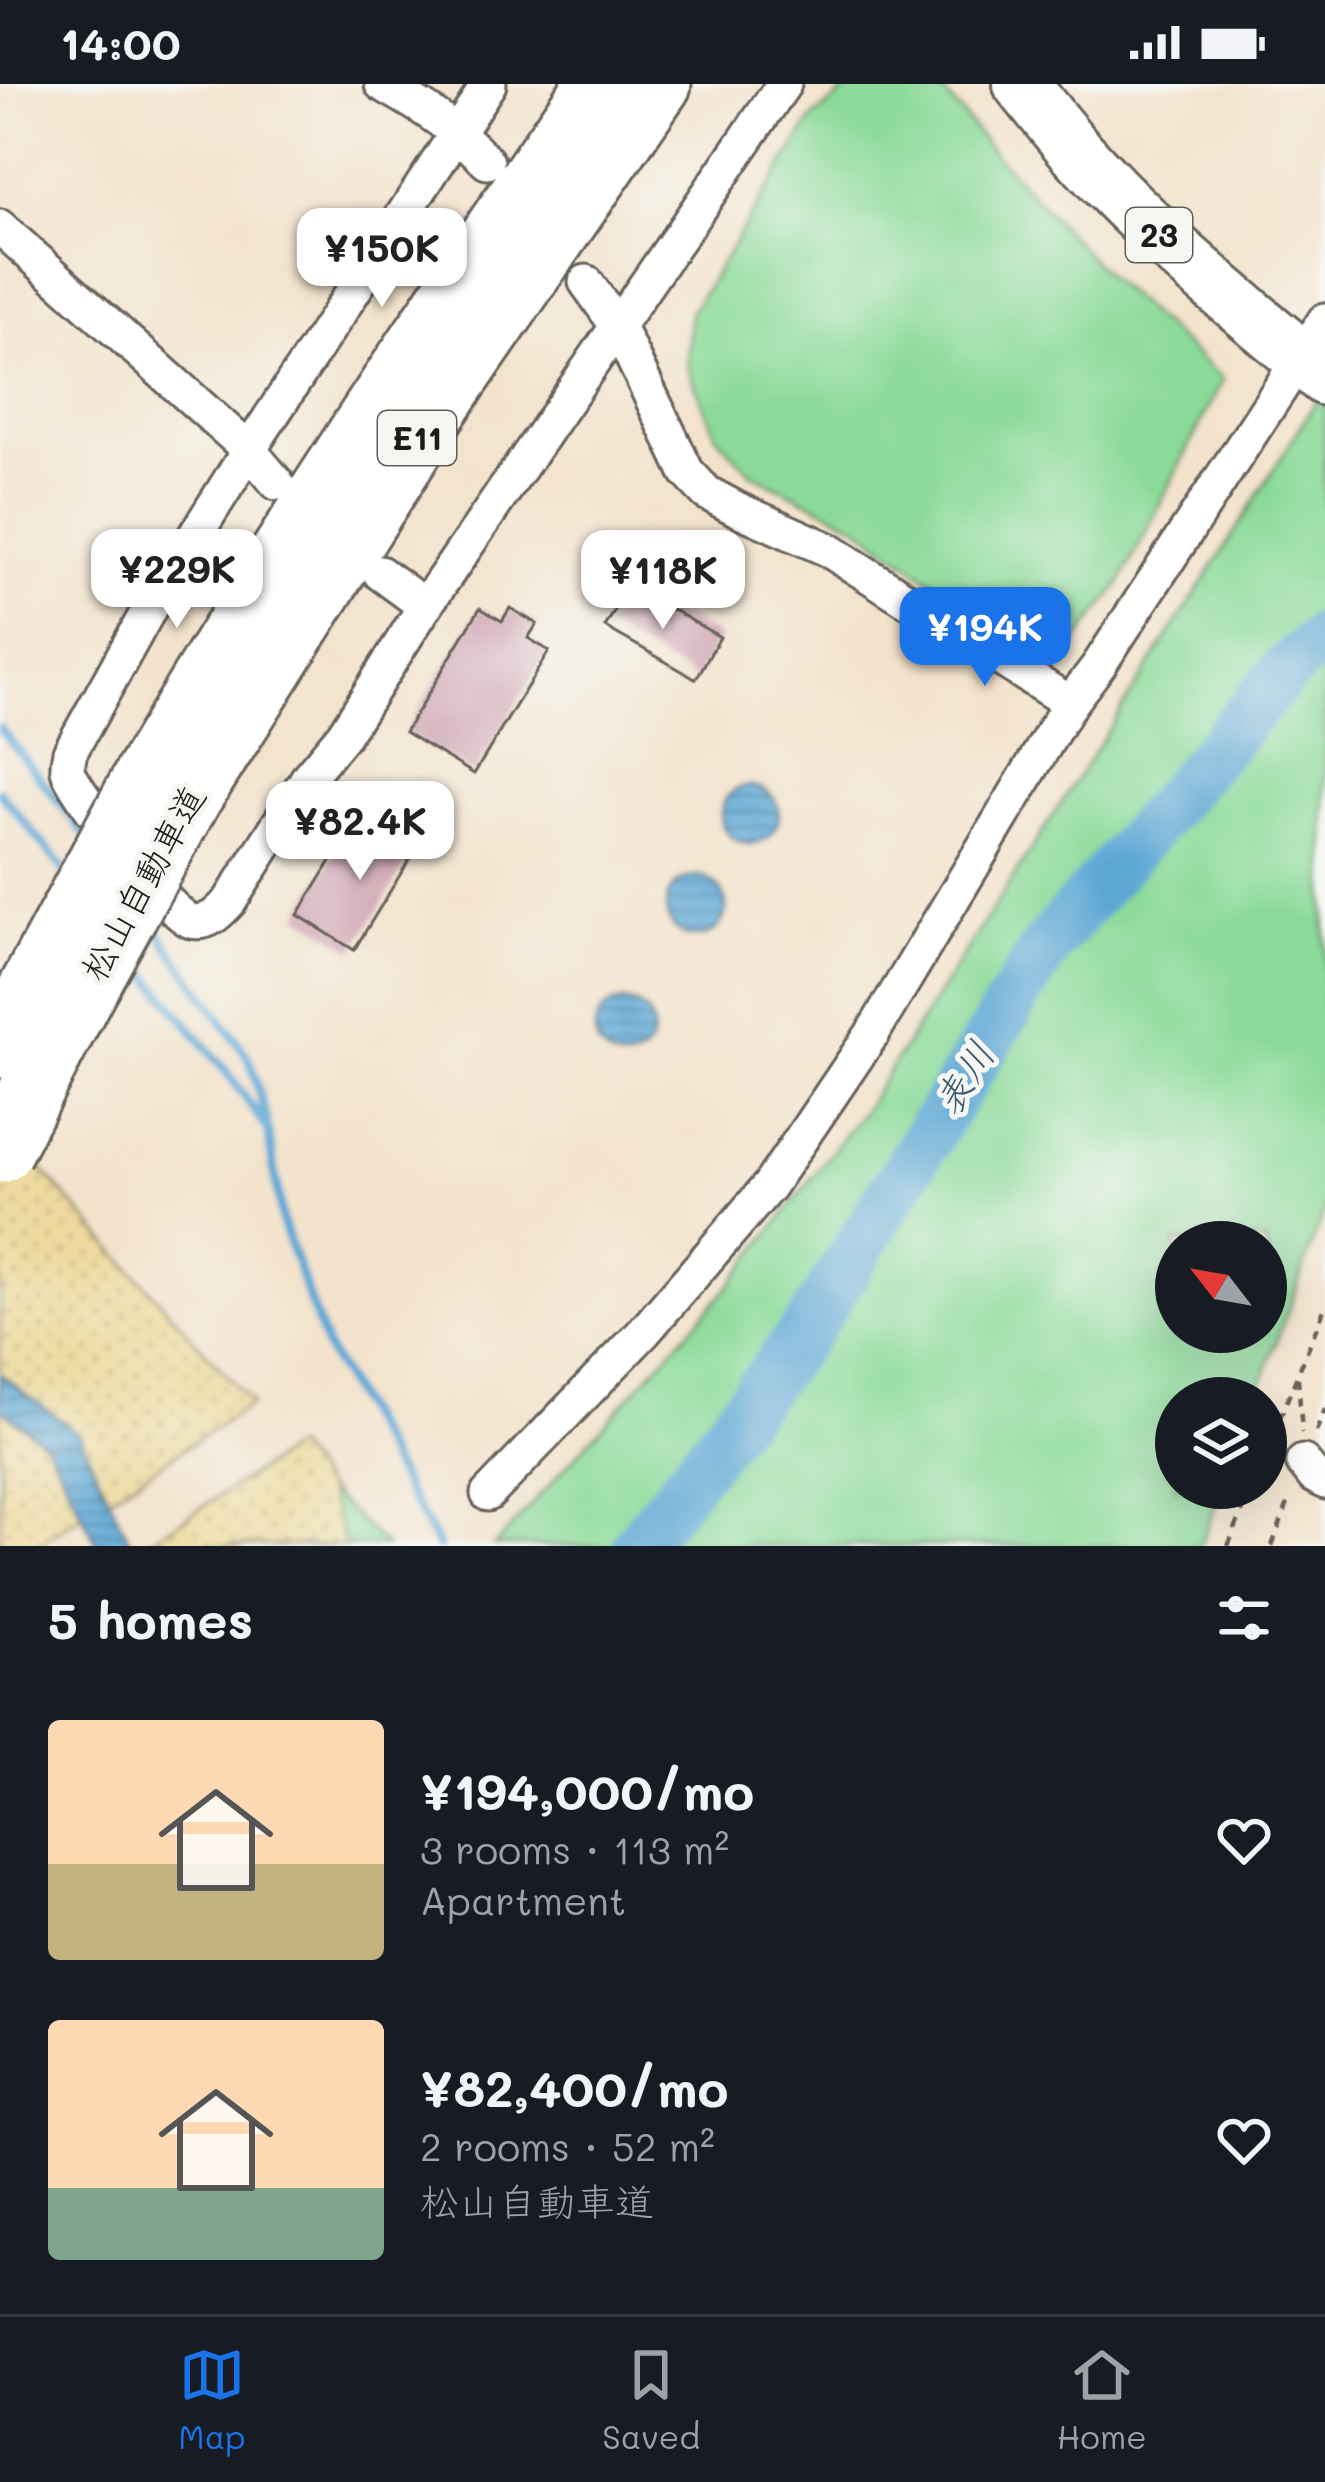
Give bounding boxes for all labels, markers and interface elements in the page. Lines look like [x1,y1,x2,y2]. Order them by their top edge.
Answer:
text: 14:00 [60,13,181,71]
pin: ¥150K [298,208,466,310]
road number: 23 [1126,208,1192,262]
text: ¥150K [324,221,440,272]
road number: E11 [378,411,456,465]
pin: ¥229K [93,529,261,631]
pin: ¥118K [579,530,747,632]
text: ¥229K [118,542,236,593]
text: ¥118K [608,543,718,594]
pin: ¥194K [901,587,1069,689]
text: ¥194K [927,600,1043,651]
street label: 松山自動車道 [69,776,215,988]
pin: ¥82.4K [262,781,458,883]
text: ¥82.4K [293,794,427,845]
water label: 表川 [920,1031,1005,1124]
north arrow [1155,1221,1287,1353]
map controls [1155,1221,1287,1509]
button: layers [1155,1377,1287,1509]
text: 5 homes [48,1585,253,1652]
icon: filters [1211,1585,1277,1651]
text: ¥194,000/mo [420,1756,754,1823]
icon: home [144,1768,288,1912]
icon: heart [1211,1807,1277,1873]
text: 3 rooms · 113 m² [420,1823,729,1874]
text: Apartment [420,1874,626,1925]
text: ¥82,400/mo [420,2053,728,2120]
icon: home [144,2068,288,2212]
icon: heart [1211,2107,1277,2173]
text: 2 rooms · 52 m² [420,2120,715,2171]
text: 松山自動車道 [420,2175,654,2226]
tab: Map [178,2342,246,2457]
tab: Saved [602,2342,700,2457]
tab: Home [1057,2342,1147,2457]

